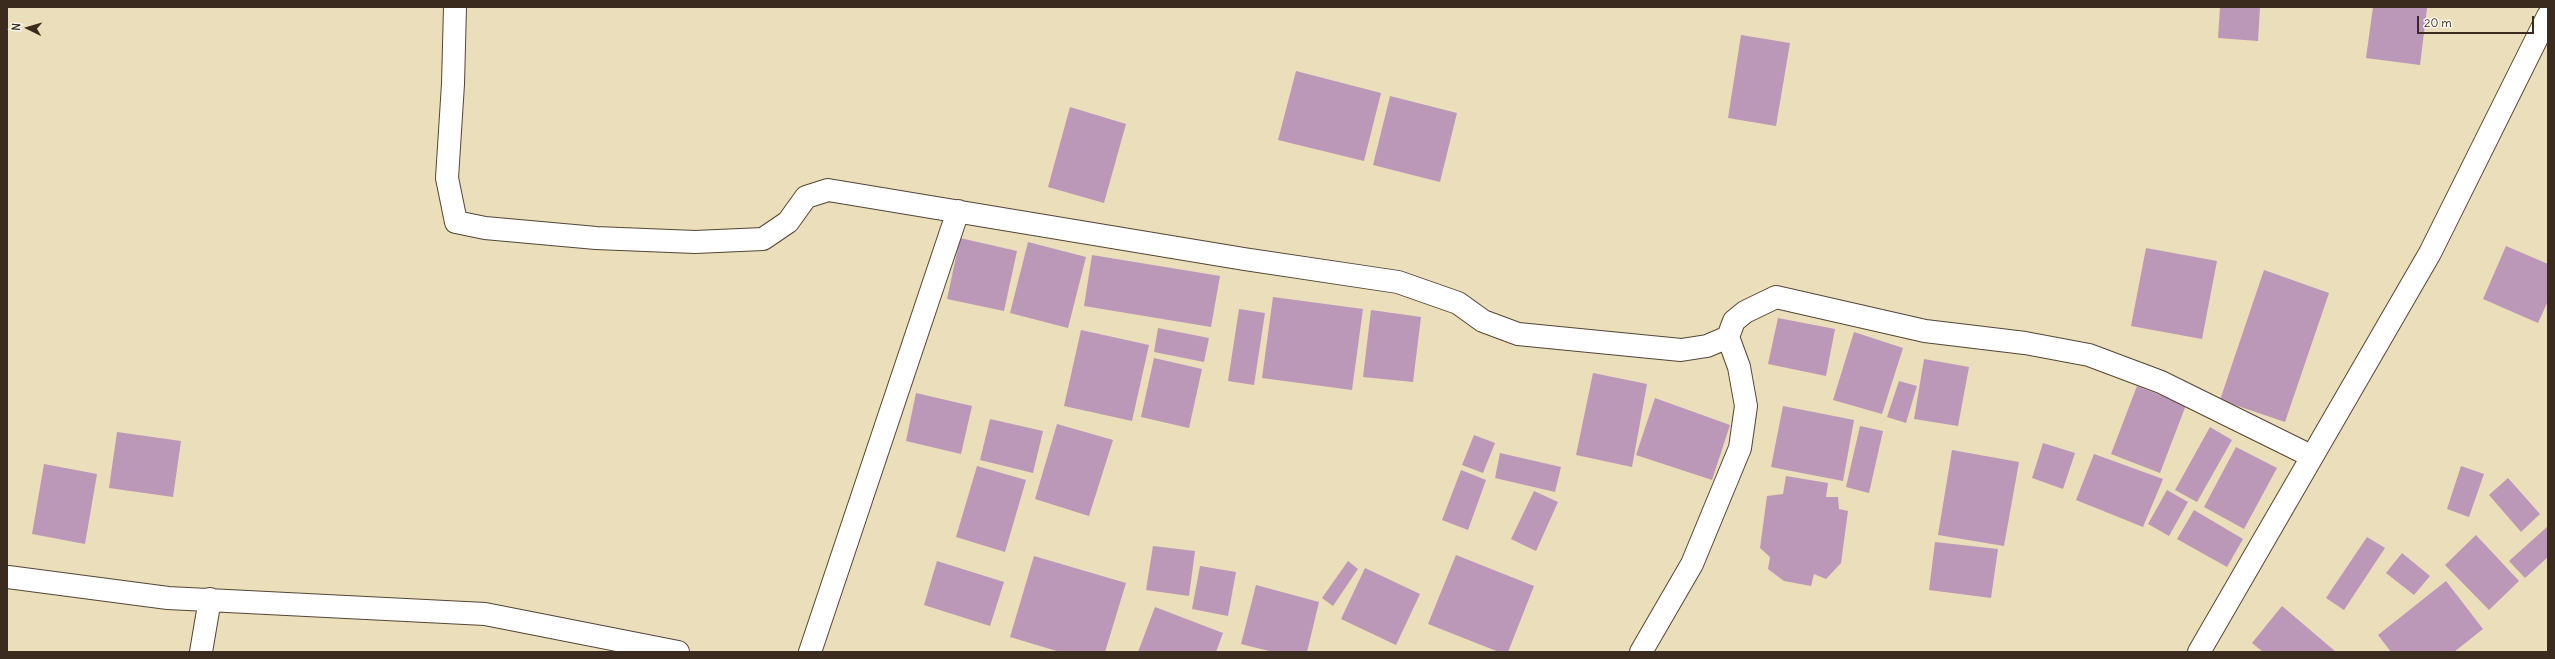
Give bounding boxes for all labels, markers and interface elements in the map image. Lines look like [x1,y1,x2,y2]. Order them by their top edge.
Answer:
north arrow [8,8,48,48]
scale bar [2419,8,2536,34]
text: 20 m [2424,15,2452,30]
text: N [9,23,23,31]

